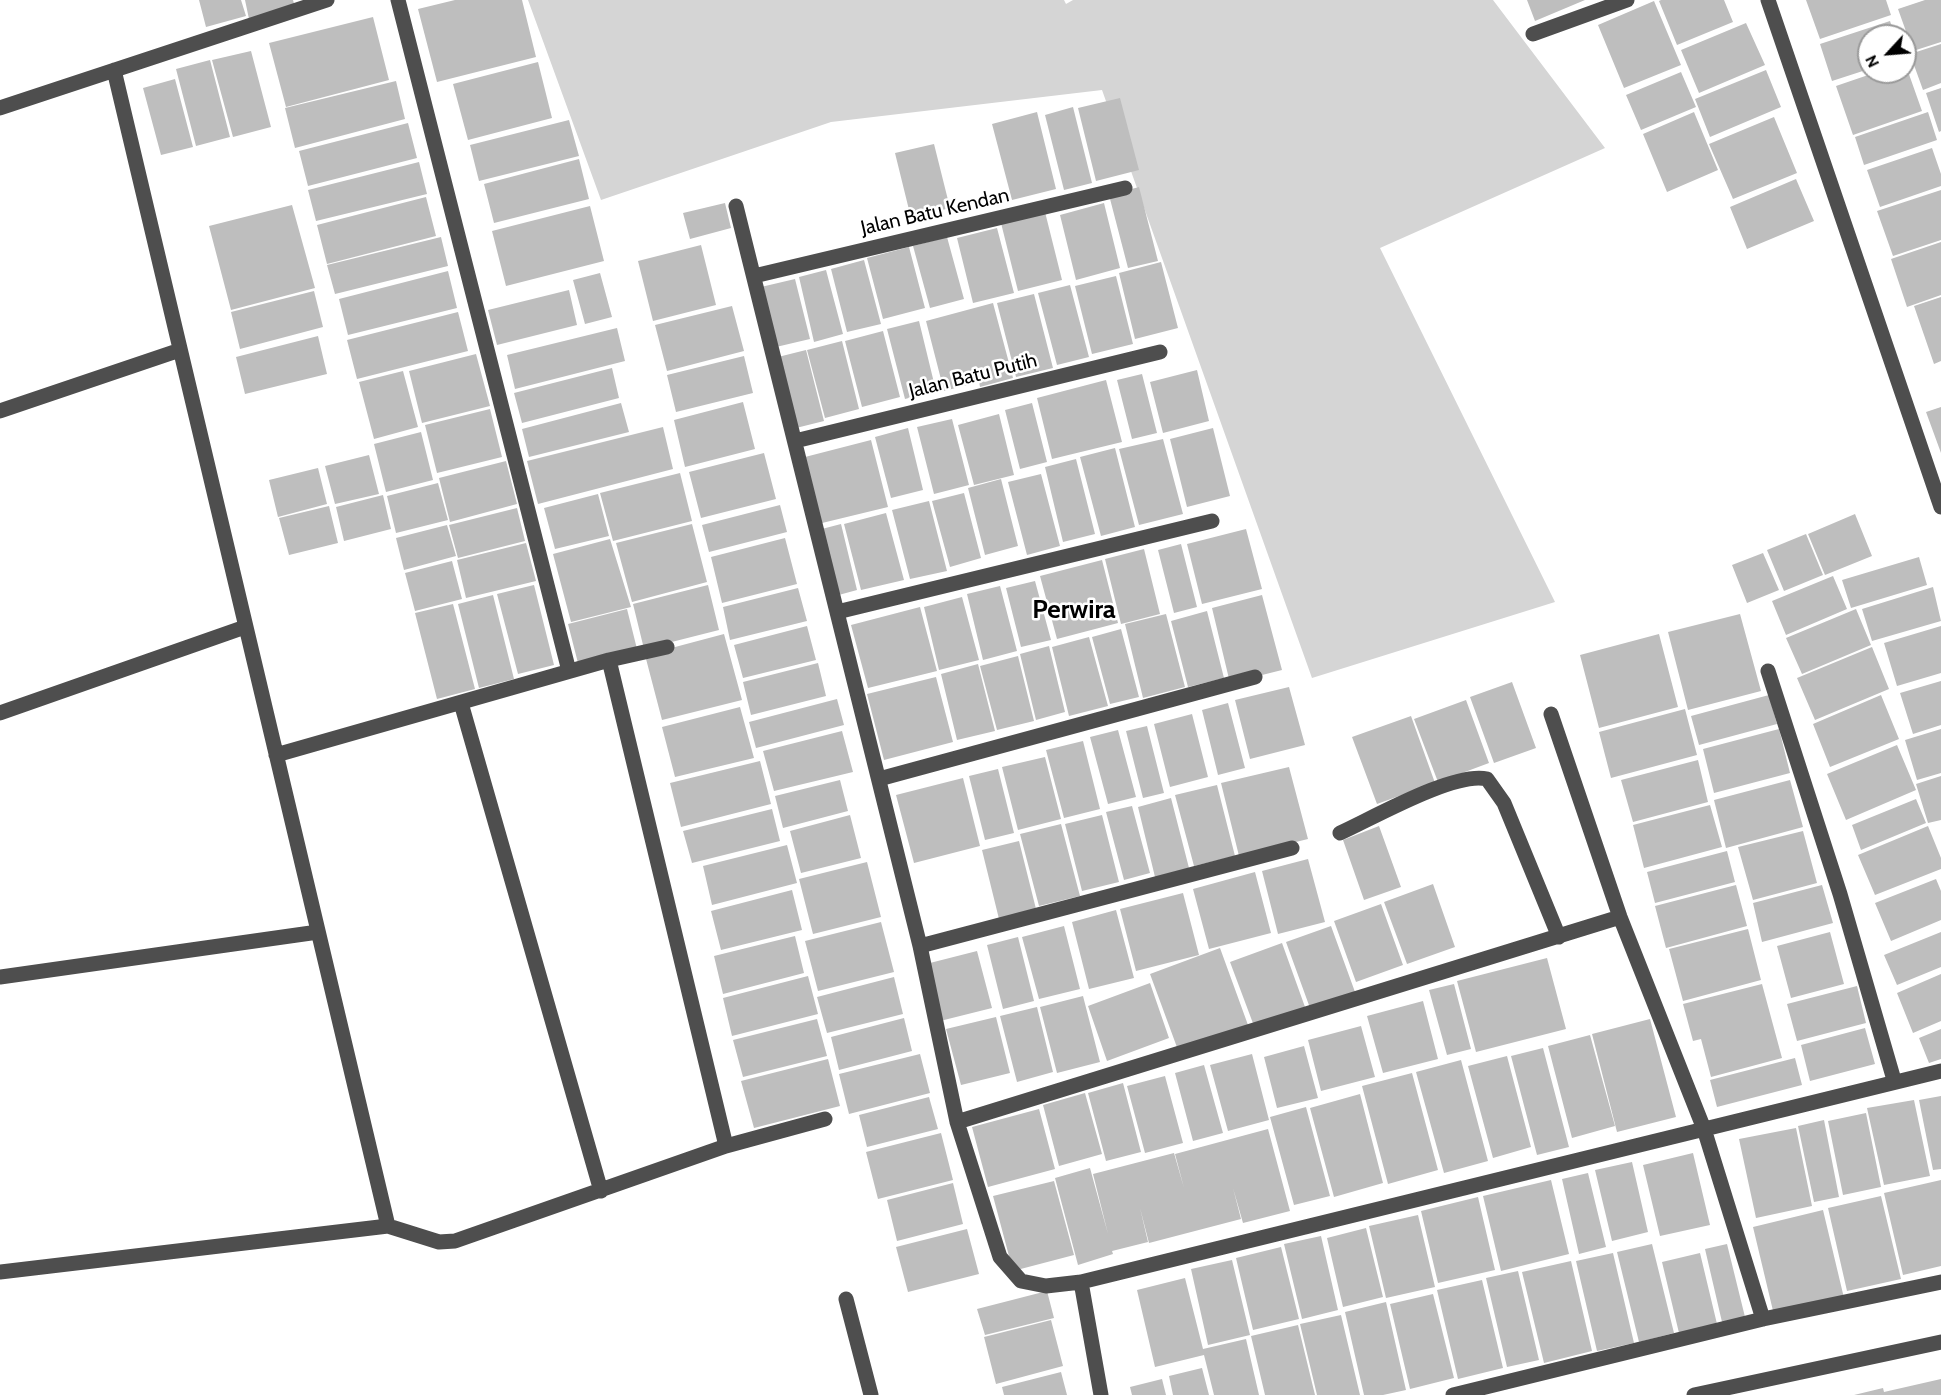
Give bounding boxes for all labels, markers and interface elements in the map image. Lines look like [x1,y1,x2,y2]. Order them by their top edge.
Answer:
north arrow [1857,24,1917,84]
text: N [1861,52,1883,70]
street label: Jalan Batu Kendan [858,183,1012,241]
street label: Jalan Batu Putih [906,348,1040,404]
district label: Perwira [1032,594,1116,626]

